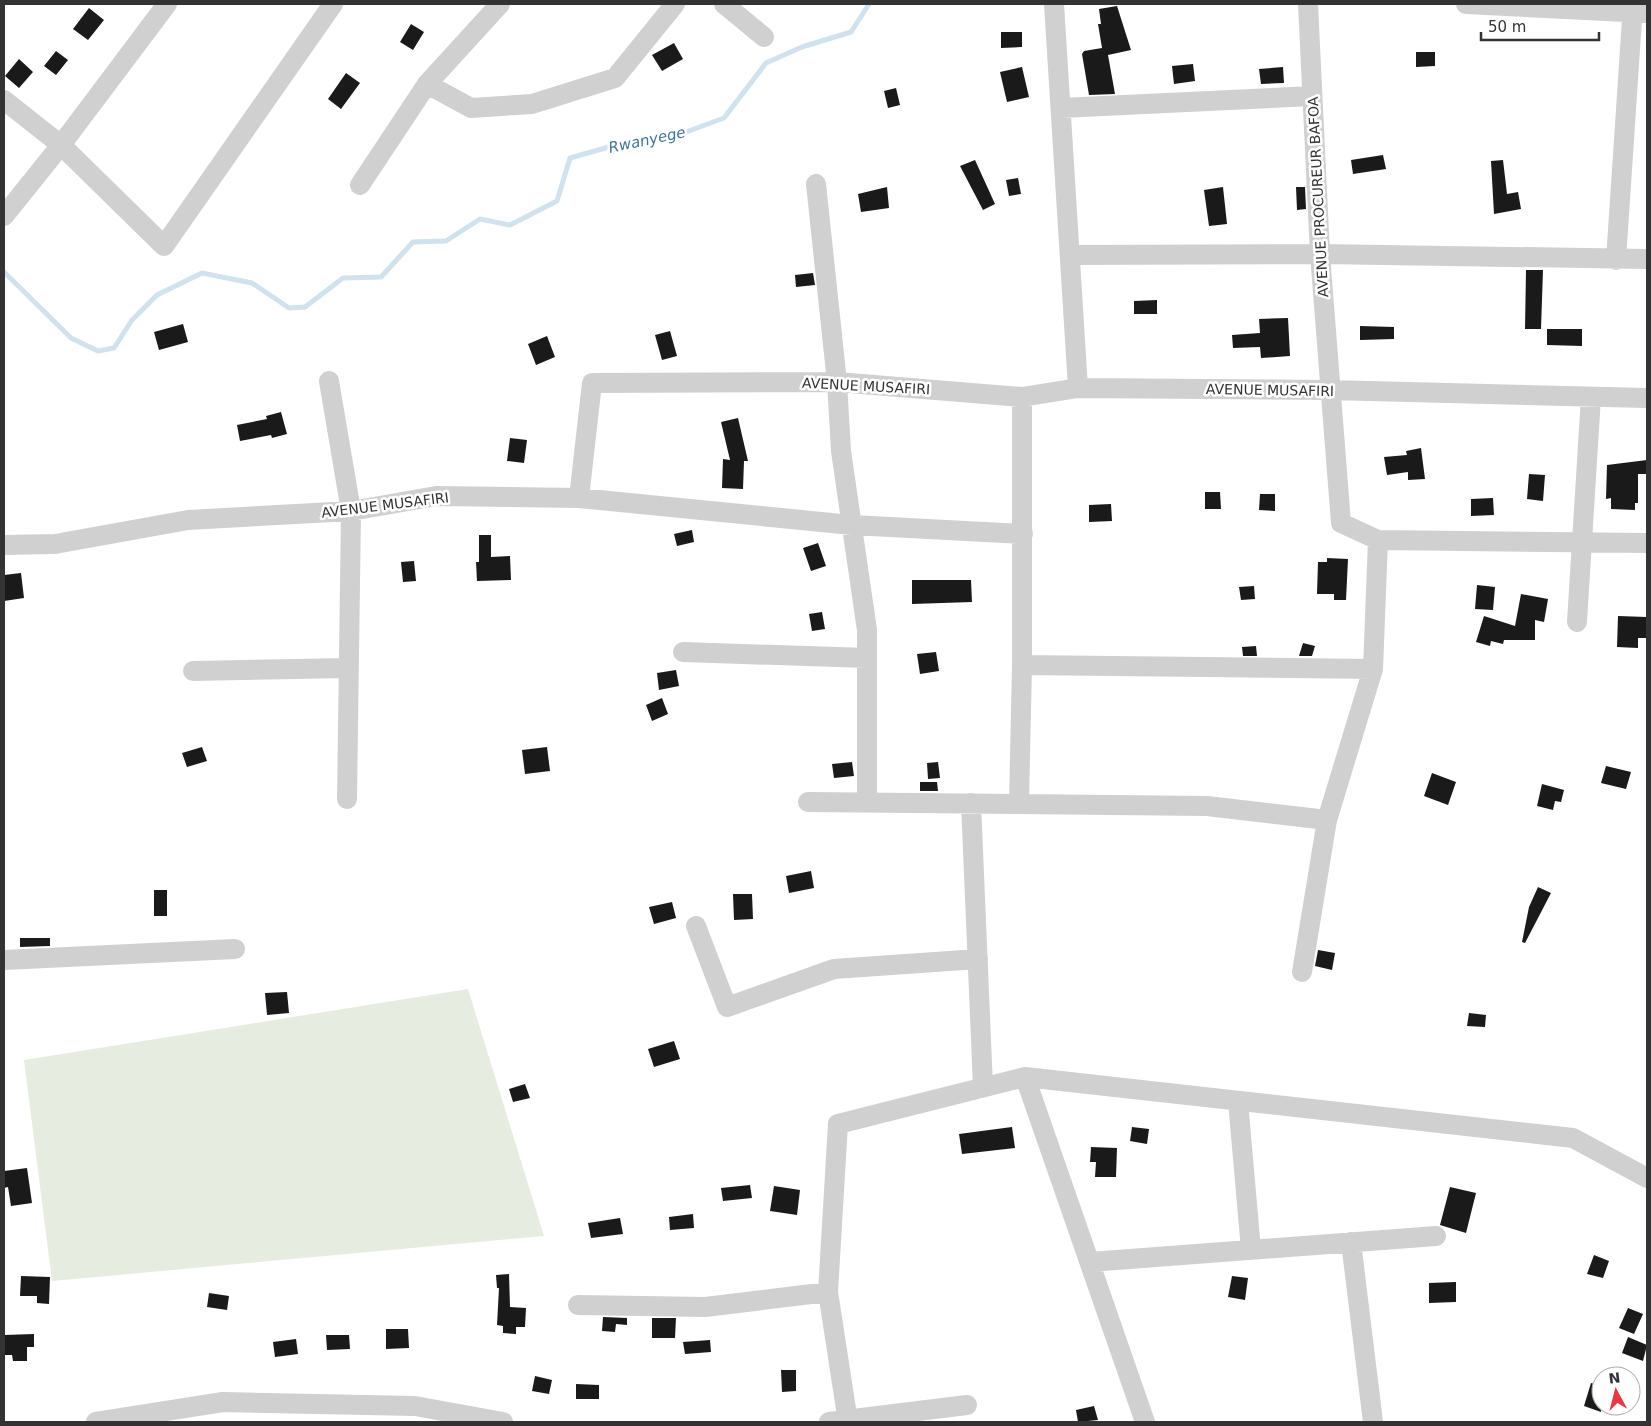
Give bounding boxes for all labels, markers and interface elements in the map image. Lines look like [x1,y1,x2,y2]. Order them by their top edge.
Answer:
scale bar [1481,10,1598,42]
text: 50 m [1488,18,1526,36]
street label: AVENUE PROCUREUR BAFOA [1305,96,1331,298]
water label: Rwanyege [607,123,687,157]
street label: AVENUE MUSAFIRI [802,375,930,397]
street label: AVENUE MUSAFIRI [1206,381,1334,399]
street label: AVENUE MUSAFIRI [320,489,450,521]
north arrow [1591,1366,1641,1416]
text: N [1608,1369,1621,1387]

